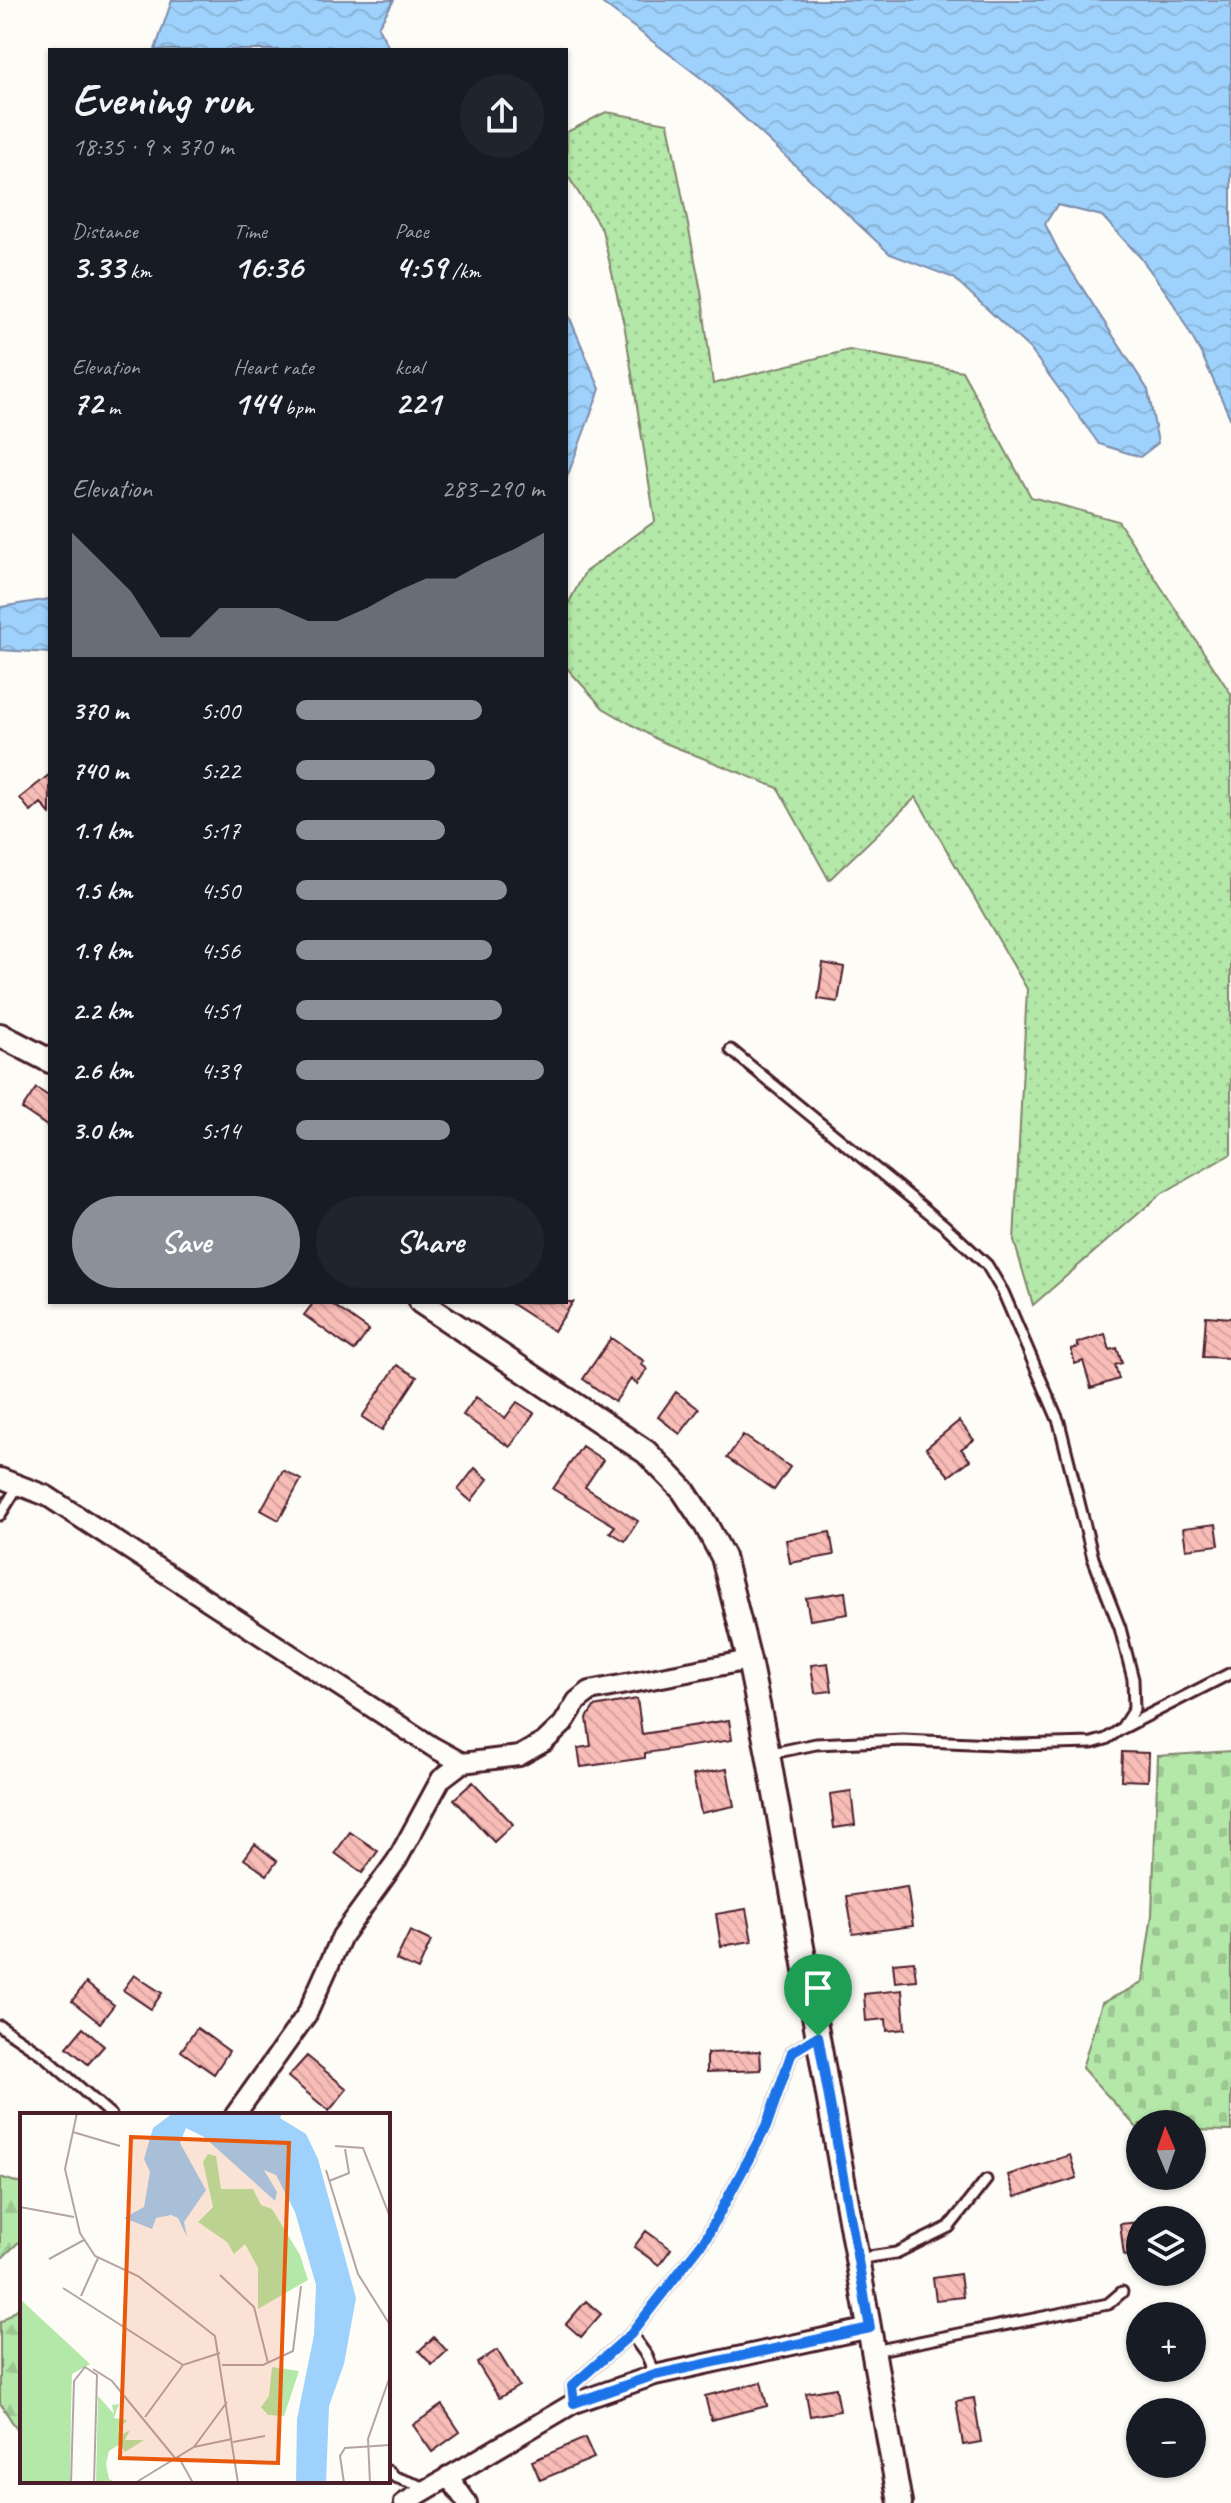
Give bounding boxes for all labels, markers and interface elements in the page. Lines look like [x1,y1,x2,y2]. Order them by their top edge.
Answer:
text: Evening run [72,72,252,127]
button: share [460,74,544,158]
text: 18:35 · 9 × 370 m [72,130,233,163]
text: Distance [72,217,138,245]
text: Time [233,217,267,245]
text: Pace [395,217,429,245]
text: 3.33 [72,245,125,288]
text: 16:36 [233,245,303,288]
text: 4:59 [395,245,446,288]
text: km [125,257,151,285]
text: /km [446,257,480,285]
text: Elevation [72,353,140,381]
text: Heart rate [233,353,314,381]
text: kcal [395,353,424,381]
text: 72 [72,381,102,424]
text: 144 [233,381,279,424]
text: 221 [395,381,441,424]
text: m [102,393,120,421]
text: bpm [279,393,315,421]
text: Elevation [72,472,152,505]
text: 283–290 m [441,472,544,505]
text: 370 m [72,694,128,727]
text: 5:00 [200,694,240,727]
text: 740 m [72,754,128,787]
text: 5:22 [200,754,240,787]
text: 1.1 km [72,814,132,847]
text: 5:17 [200,814,240,847]
text: 1.5 km [72,874,132,907]
text: 4:50 [200,874,240,907]
text: 1.9 km [72,934,132,967]
text: 4:56 [200,934,240,967]
text: 2.2 km [72,994,132,1027]
text: 4:51 [200,994,240,1027]
text: 2.6 km [72,1054,133,1087]
text: 4:39 [200,1054,240,1087]
text: 3.0 km [72,1114,132,1147]
text: 5:14 [200,1114,240,1147]
button: Save [72,1196,300,1288]
button: Share [316,1196,544,1288]
pin [784,1954,852,2036]
icon: arrive [796,1966,840,2010]
north arrow [1126,2110,1206,2190]
map controls [1126,2110,1206,2478]
inset map [20,2113,390,2483]
button: layers [1126,2206,1206,2286]
button: + [1126,2302,1206,2382]
button: − [1126,2398,1206,2478]

